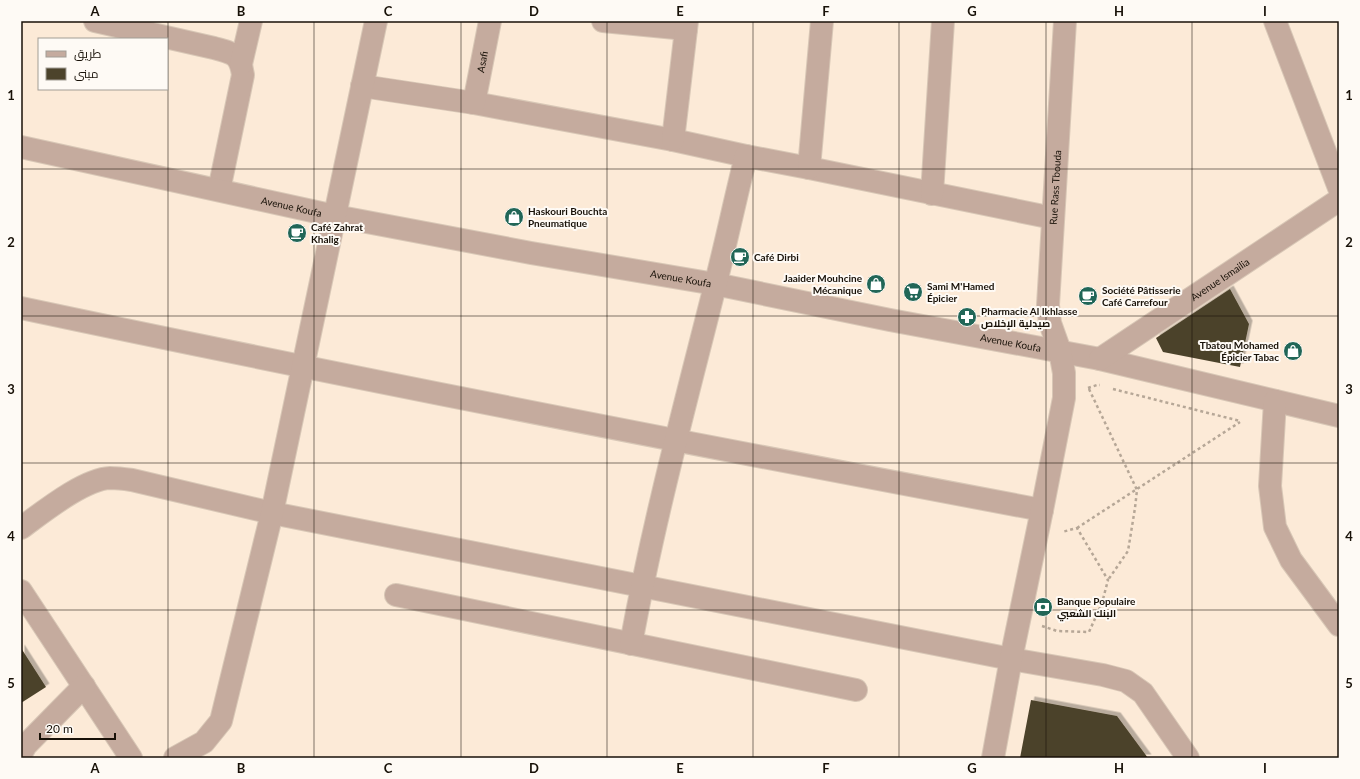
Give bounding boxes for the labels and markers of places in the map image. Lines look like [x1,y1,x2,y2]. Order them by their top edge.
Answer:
place label: Haskouri Bouchta Pneumatique [528,205,607,229]
shop icon: Haskouri Bouchta Pneumatique [503,206,525,228]
place label: Café Zahrat Khalig [311,221,363,245]
cafe icon: Café Zahrat Khalig [286,222,308,244]
cafe icon: Café Dirbi [729,246,751,268]
place label: Café Dirbi [754,251,799,263]
place label: Jaaider Mouhcine Mécanique [784,272,863,296]
shop icon: Jaaider Mouhcine Mécanique [865,273,887,295]
place label: Sami M'Hamed Épicier [927,280,995,304]
supermarket icon: Sami M'Hamed Épicier [902,281,924,303]
place label: Société Pâtisserie Café Carrefour [1102,284,1181,308]
cafe icon: Société Pâtisserie Café Carrefour [1077,285,1099,307]
place label: Pharmacie Al Ikhlasse صيدلية الإخلاص [981,305,1078,330]
pharmacy icon: Pharmacie Al Ikhlasse صيدلية الإخلاص [956,306,978,328]
place label: Tbatou Mohamed Épicier Tabac [1200,339,1279,363]
shop icon: Tbatou Mohamed Épicier Tabac [1282,340,1304,362]
place label: Banque Populaire البنك الشعبي [1057,595,1136,622]
bank icon: Banque Populaire البنك الشعبي [1032,596,1054,618]

